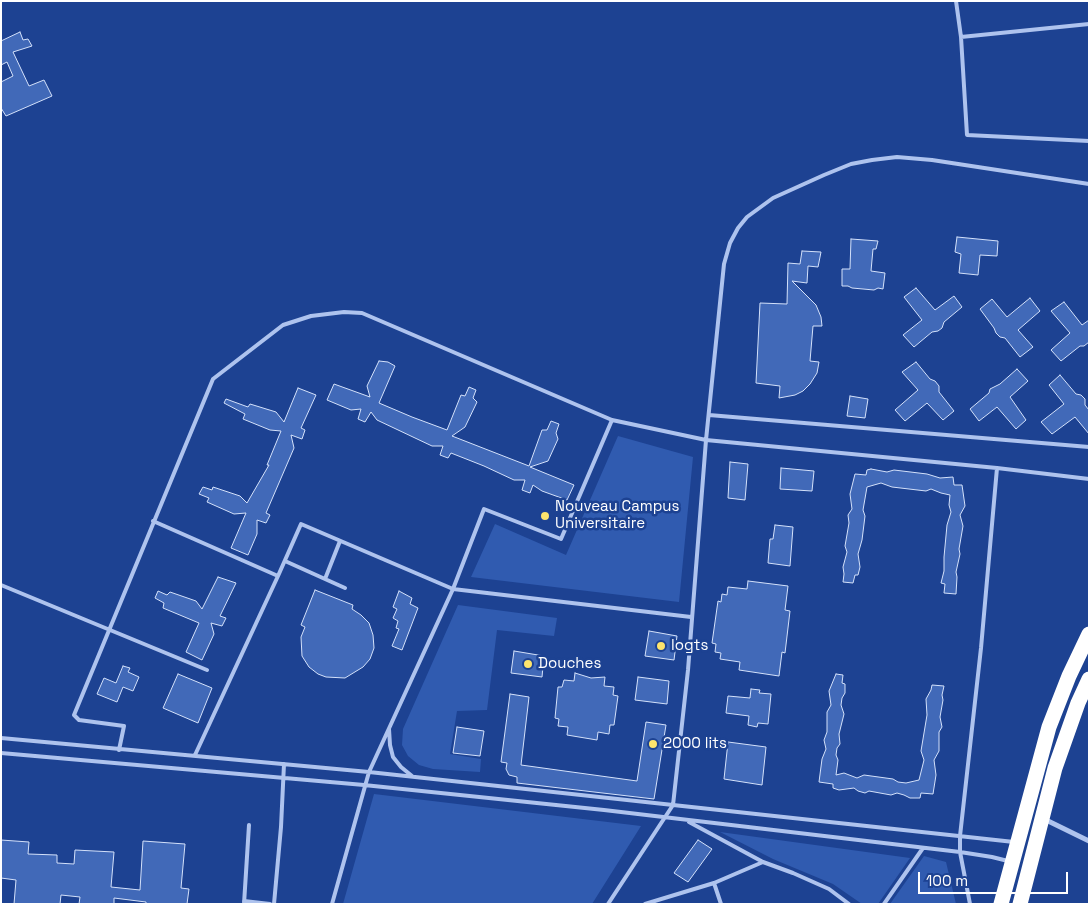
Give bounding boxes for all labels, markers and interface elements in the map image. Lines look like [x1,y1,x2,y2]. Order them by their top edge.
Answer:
place label: Nouveau Campus Universitaire [555,498,679,533]
marker: Nouveau Campus Universitaire [539,510,551,522]
place label: logts [671,637,708,655]
marker: logts [655,640,667,652]
place label: Douches [538,655,601,673]
marker: Douches [522,658,534,670]
place label: 2000 lits [663,735,727,753]
marker: 2000 lits [647,738,659,750]
scale bar [920,862,1070,894]
text: 100 m [926,871,968,890]

